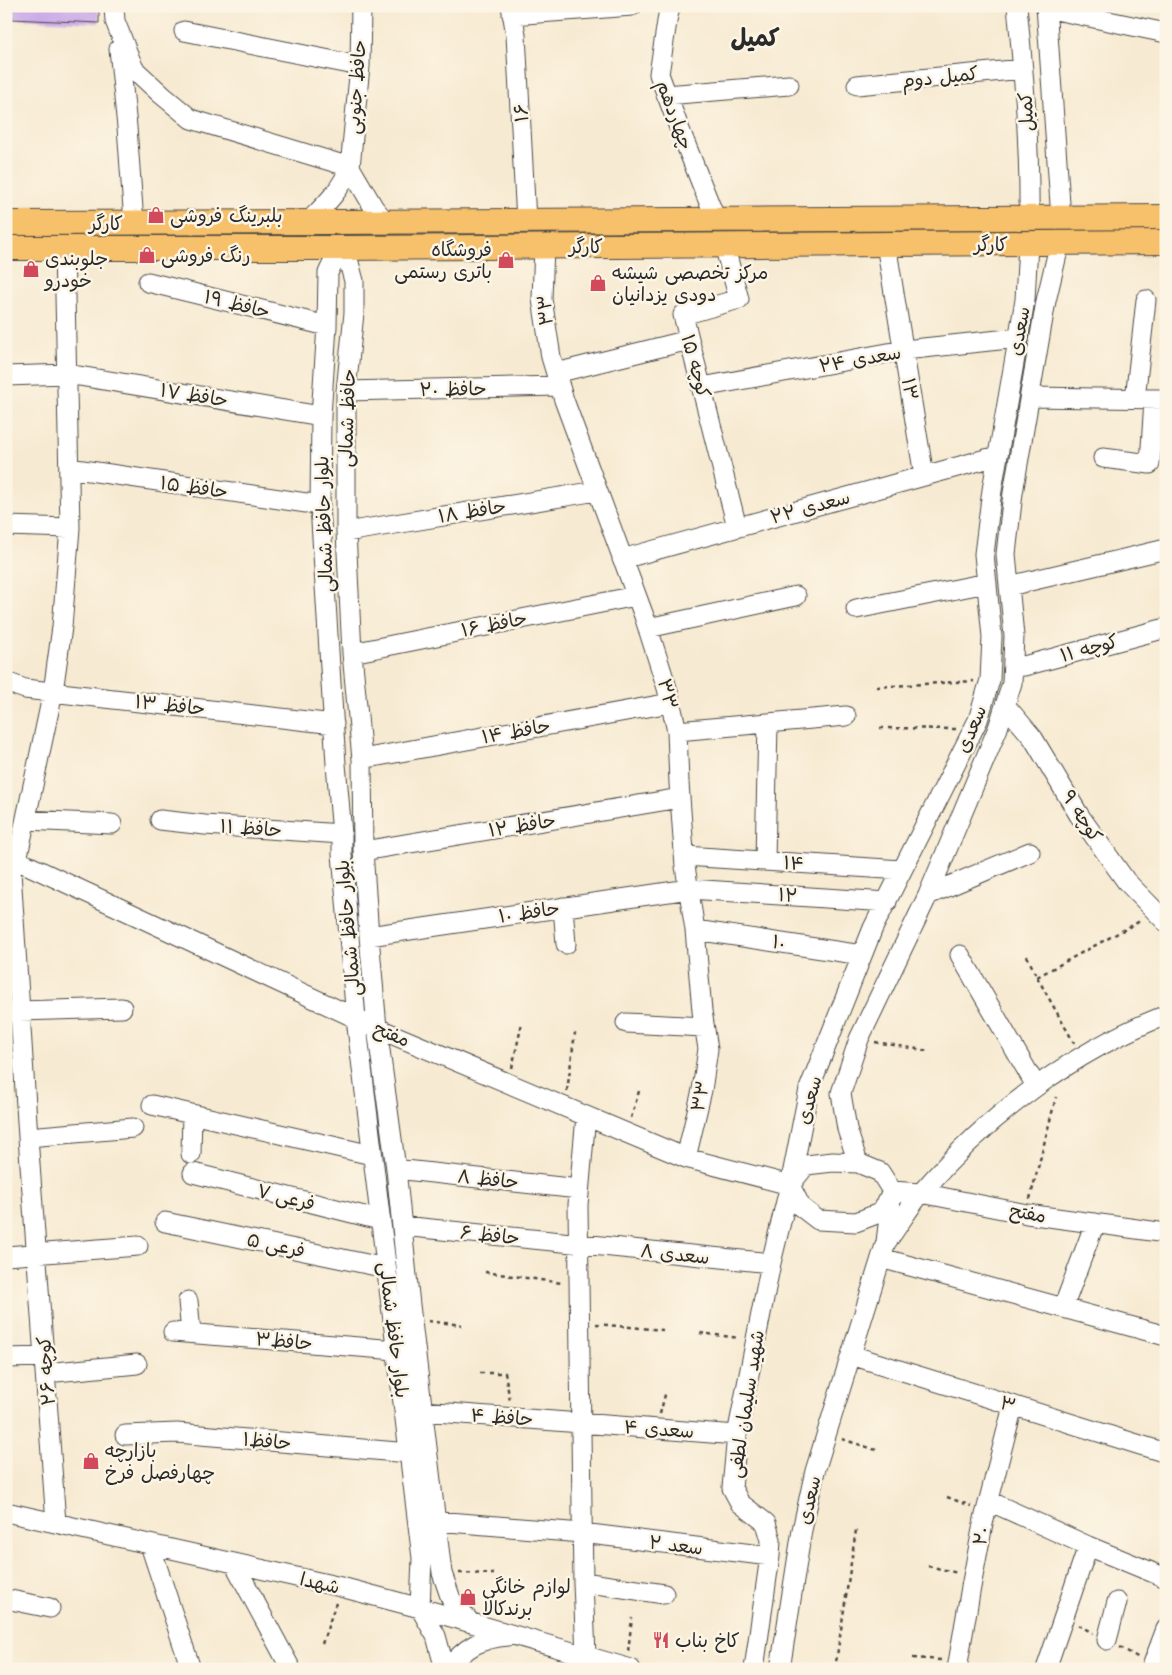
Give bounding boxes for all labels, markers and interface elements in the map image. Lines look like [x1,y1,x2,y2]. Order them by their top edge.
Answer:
district label: کمیل [730,22,780,54]
street label: حافظ جنوبی [340,39,372,135]
street label: کمیل دوم [901,61,980,95]
street label: چهاردهم [649,77,699,154]
street label: کمیل [1012,92,1040,132]
street label: ۱۶ [508,103,534,123]
place label: بلبرینگ فروشی [170,203,282,228]
shop icon: بلبرینگ فروشی [146,205,166,225]
street label: کارگر [87,211,123,236]
street label: کارگر [972,232,1008,257]
street label: کارگر [567,234,603,259]
place label: فروشگاه باتری رستمی [394,237,492,284]
place label: رنگ فروشی [161,243,251,268]
shop icon: رنگ فروشی [137,245,157,265]
place label: جلوبندی خودرو [43,246,108,293]
shop icon: فروشگاه باتری رستمی [496,250,516,270]
shop icon: جلوبندی خودرو [21,259,41,279]
place label: مرکز تخصصی شیشه دودی یزدانیان [612,260,768,307]
shop icon: مرکز تخصصی شیشه دودی یزدانیان [588,273,608,293]
street label: حافظ ۱۹ [201,284,273,324]
street label: ۳۳ [531,293,559,327]
street label: سعدی [1002,304,1036,358]
street label: کوچه ۱۵ [675,331,717,401]
street label: سعدی ۲۴ [817,339,903,379]
street label: حافظ شمالی [333,368,361,468]
street label: حافظ ۲۰ [419,376,487,402]
street label: ۱۳ [896,376,924,402]
street label: حافظ ۱۷ [158,377,230,413]
street label: بلوار حافظ شمالی [309,455,339,593]
street label: حافظ ۱۵ [158,470,230,504]
street label: سعدی ۲۲ [767,484,853,530]
street label: حافظ ۱۸ [436,493,508,529]
street label: حافظ ۱۶ [459,605,529,643]
street label: کوچه ۱۱ [1057,628,1121,668]
street label: ۳۳ [652,676,684,712]
street label: حافظ ۱۳ [134,689,206,721]
street label: سعدی [950,701,992,757]
street label: حافظ ۱۴ [480,713,552,749]
street label: کوچه ۹ [1056,785,1108,847]
street label: حافظ ۱۲ [486,807,558,843]
street label: حافظ ۱۱ [219,813,283,843]
street label: ۱۴ [783,850,805,876]
street label: بلوار حافظ شمالی [330,859,366,997]
street label: ۱۲ [777,882,799,908]
street label: حافظ ۱۰ [497,895,561,929]
street label: ۱۰ [771,929,787,955]
street label: مفتح [370,1015,414,1053]
street label: سعدی [791,1073,827,1127]
street label: ۳۳ [685,1078,715,1114]
street label: حافظ ۸ [456,1163,520,1195]
street label: فرعی ۷ [254,1178,318,1216]
street label: مفتح [1008,1197,1048,1229]
street label: حافظ ۶ [459,1219,521,1251]
street label: فرعی ۵ [245,1227,307,1263]
street label: سعدی ۸ [639,1238,711,1270]
street label: بلوار حافظ شمالی [373,1261,415,1399]
street label: حافظ۳ [254,1326,314,1356]
street label: شهید سلیمان لطفی [722,1328,770,1480]
street label: کوچه ۲۶ [31,1335,61,1407]
street label: ۳ [997,1390,1019,1418]
street label: حافظ ۴ [470,1402,534,1432]
street label: سعدی ۴ [623,1414,695,1444]
street label: حافظ۱ [242,1426,292,1456]
place label: بازارچه چهارفصل فرخ [105,1438,215,1485]
shop icon: بازارچه چهارفصل فرخ [81,1451,101,1471]
street label: سعدی [791,1473,827,1527]
street label: ۲۰ [967,1524,995,1548]
street label: سعد ۲ [647,1529,705,1561]
street label: شهدا [298,1566,342,1600]
place label: لوازم خانگی برندکالا [482,1574,571,1621]
shop icon: لوازم خانگی برندکالا [458,1587,478,1607]
place label: کاخ بناب [675,1628,740,1653]
restaurant icon: کاخ بناب [651,1630,671,1650]

